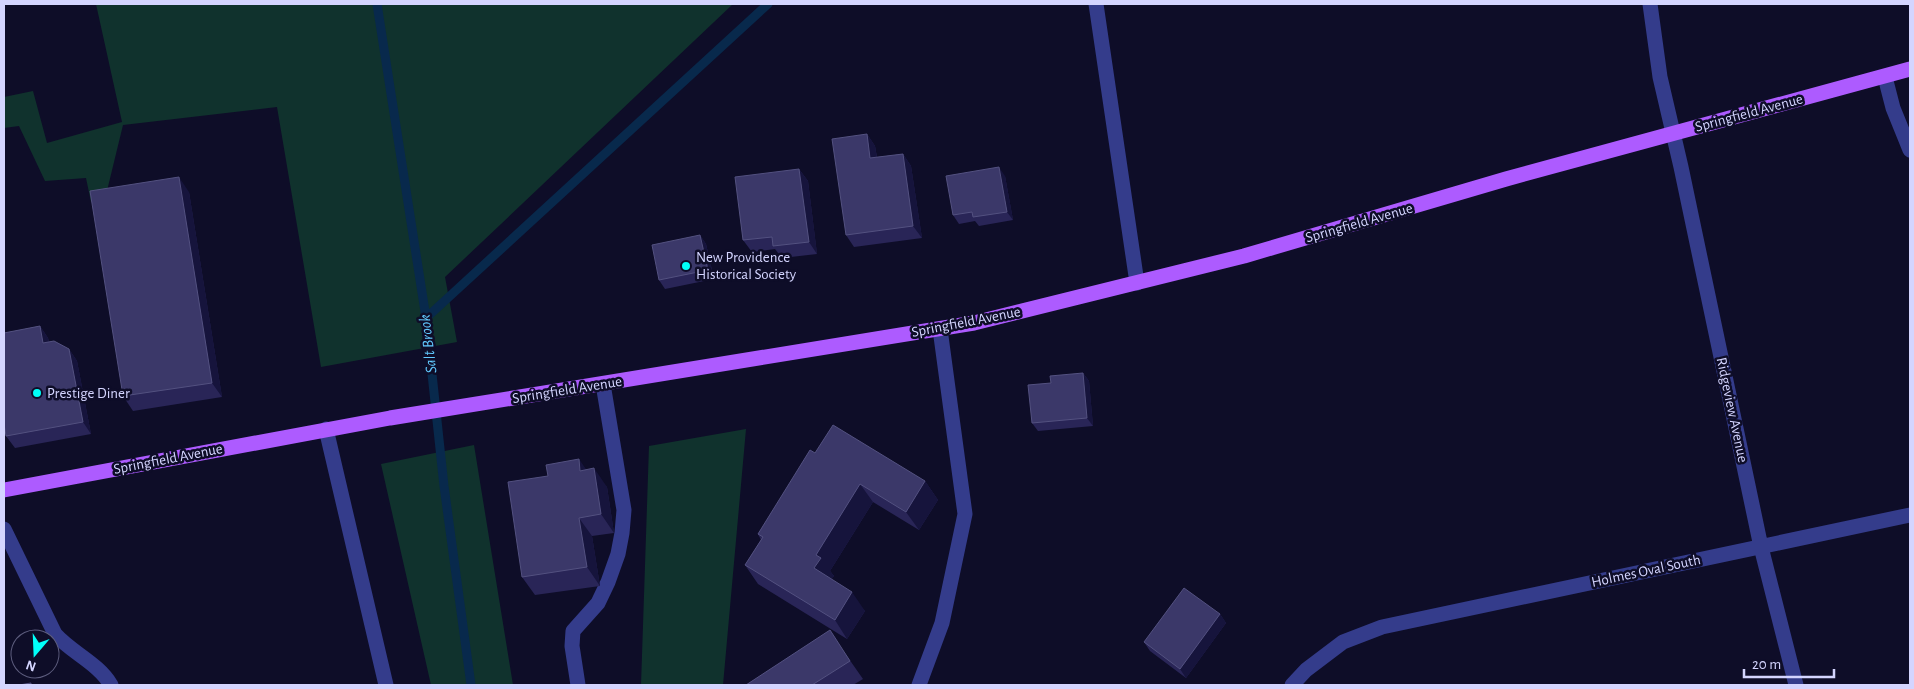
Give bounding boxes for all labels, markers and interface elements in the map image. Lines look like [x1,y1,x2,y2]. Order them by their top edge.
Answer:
street label: Springfield Avenue [1693,91,1805,135]
street label: Springfield Avenue [1304,200,1414,246]
place label: New Providence Historical Society [696,250,797,282]
marker: New Providence Historical Society [680,260,692,272]
street label: Springfield Avenue [910,304,1022,340]
water label: Salt Brook [416,314,440,374]
street label: Ridgeview Avenue [1714,356,1750,464]
street label: Springfield Avenue [511,374,623,406]
place label: Prestige Diner [47,386,130,401]
marker: Prestige Diner [31,387,43,399]
street label: Springfield Avenue [112,441,224,477]
street label: Holmes Oval South [1590,552,1702,590]
north arrow [10,629,60,679]
scale bar [1744,646,1834,678]
text: N [24,657,38,674]
text: 20 m [1752,657,1781,672]

